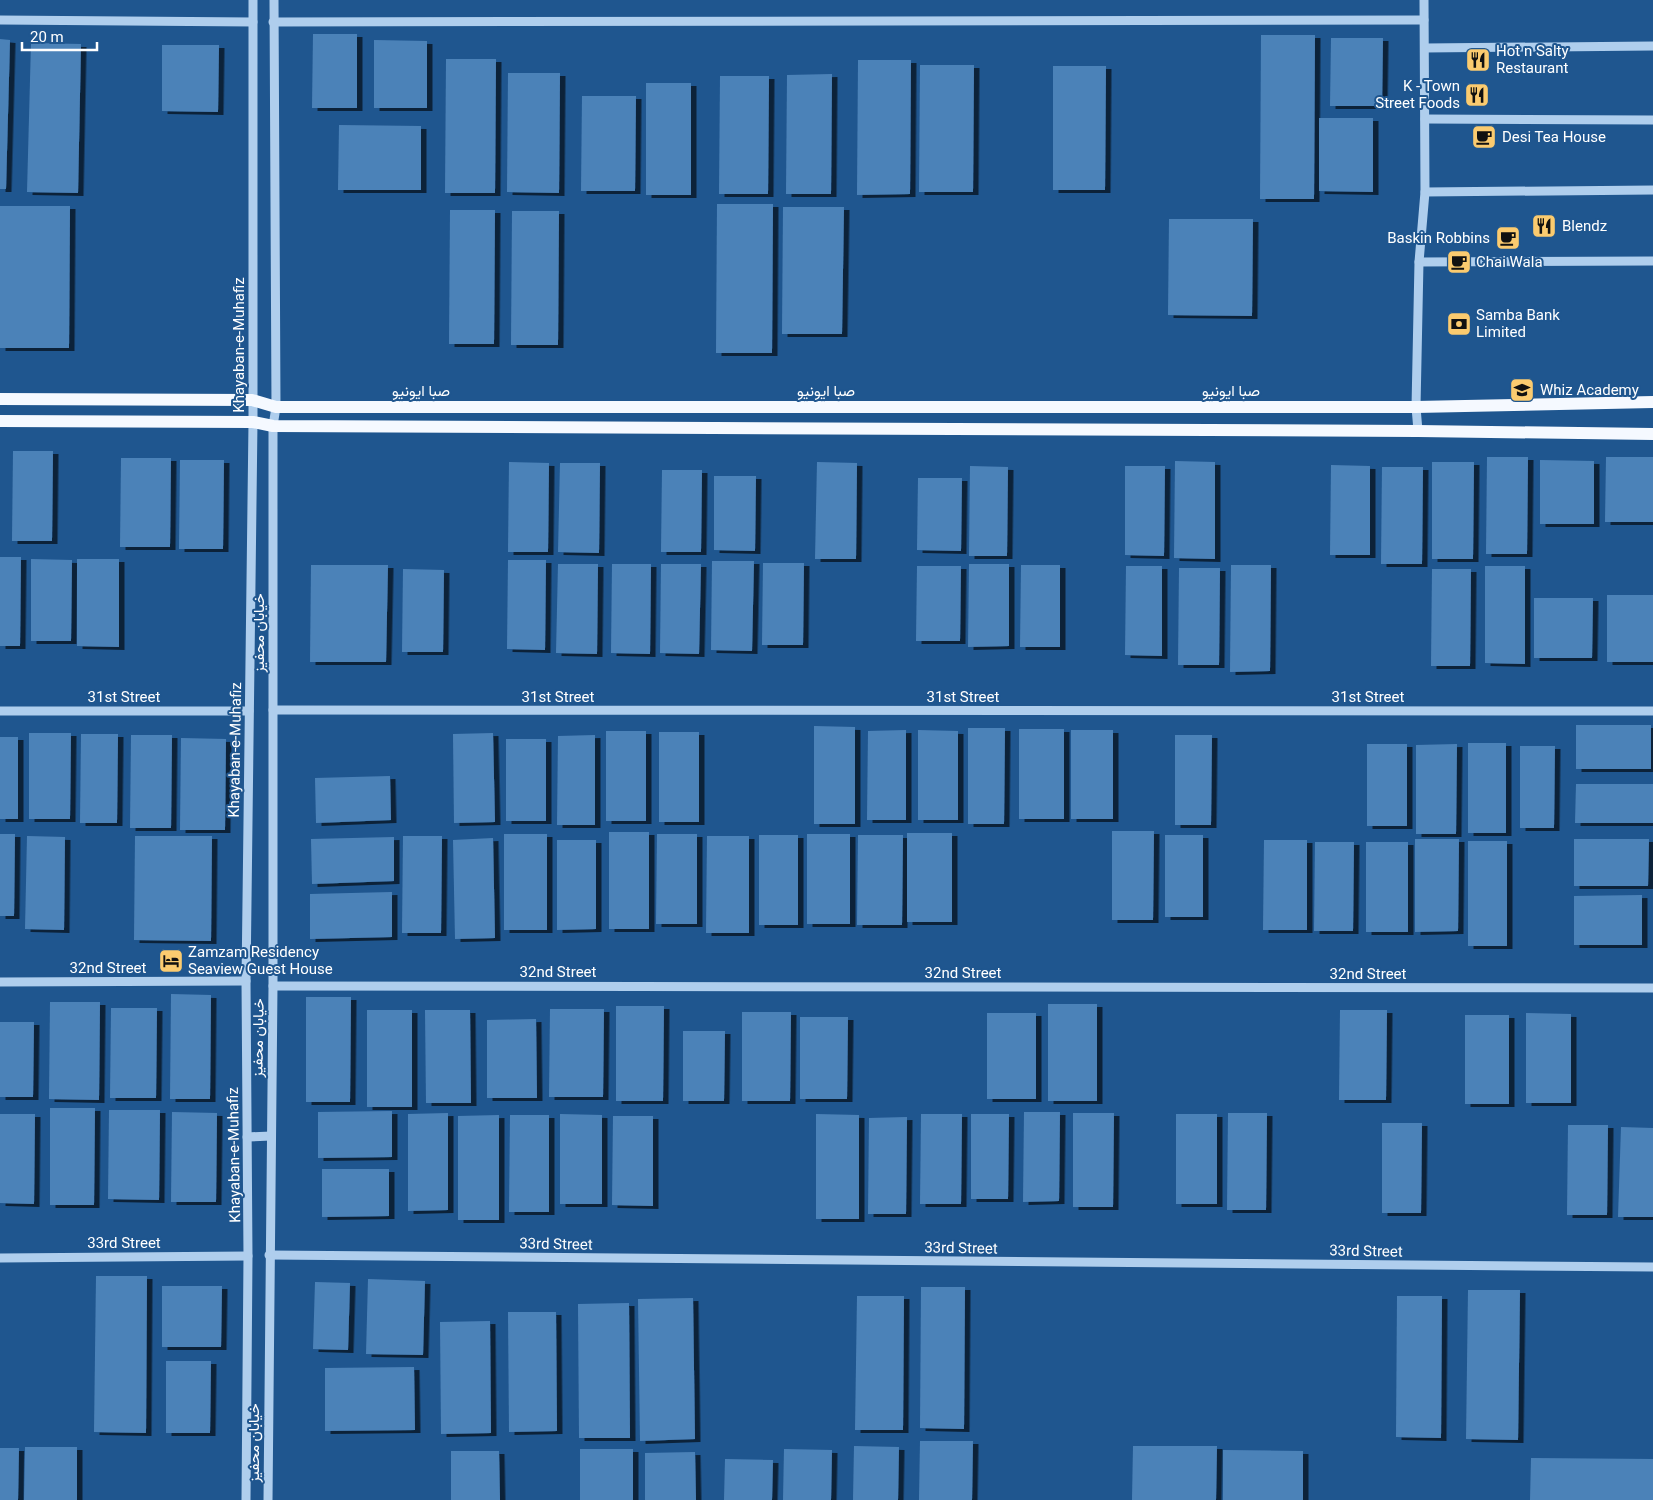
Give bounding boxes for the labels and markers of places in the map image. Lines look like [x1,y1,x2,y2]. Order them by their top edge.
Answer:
place label: Hot n Salty Restaurant [1496,42,1569,77]
restaurant icon: Hot n Salty Restaurant [1465,47,1491,73]
place label: K - Town Street Foods [1375,77,1460,112]
restaurant icon: K - Town Street Foods [1464,82,1490,108]
cafe icon: Desi Tea House [1471,124,1497,150]
place label: Desi Tea House [1502,128,1606,146]
restaurant icon: Blendz [1531,213,1557,239]
place label: Blendz [1562,217,1607,235]
cafe icon: Baskin Robbins [1495,225,1521,251]
place label: Baskin Robbins [1387,229,1490,247]
cafe icon: Chai Wala [1446,249,1472,275]
place label: Chai Wala [1476,253,1543,271]
place label: Samba Bank Limited [1476,306,1560,341]
bank icon: Samba Bank Limited [1446,311,1472,337]
school or university icon: Whiz Academy [1509,377,1535,403]
place label: Whiz Academy [1540,381,1639,399]
place label: Zamzam Residency Seaview Guest House [188,943,333,978]
hotel icon: Zamzam Residency Seaview Guest House [158,948,184,974]

